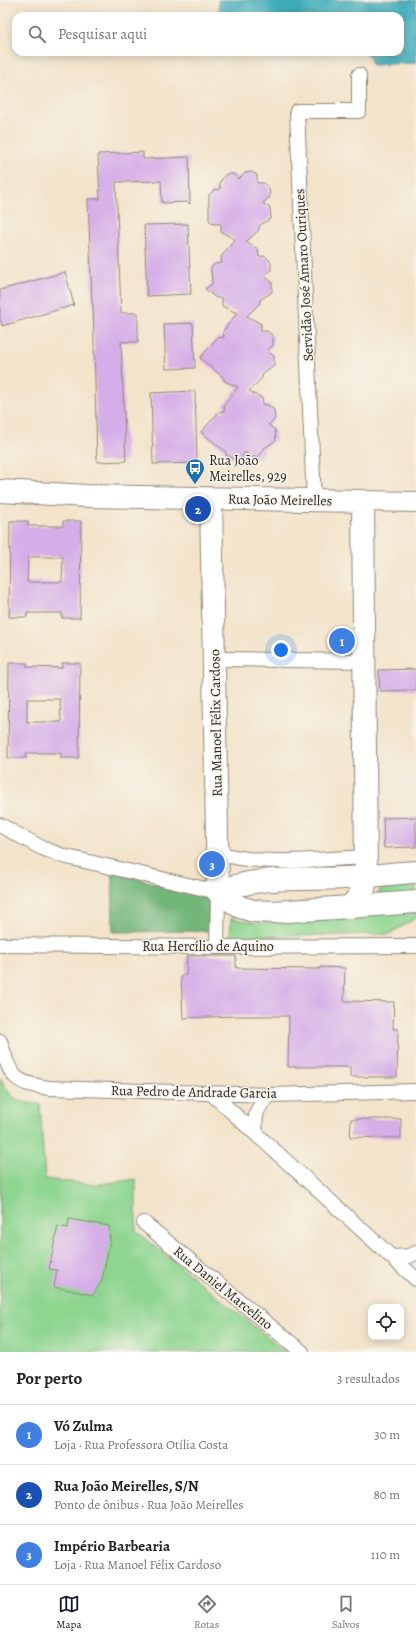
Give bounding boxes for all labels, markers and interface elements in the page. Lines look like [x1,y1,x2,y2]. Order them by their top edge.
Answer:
search box [12,12,404,56]
icon: search [26,23,48,45]
text: Pesquisar aqui [58,24,147,44]
street label: Servidão José Amaro Ouriques [290,188,318,362]
place label: Rua João Meirelles, 929 [209,451,287,486]
bus stop icon: Rua João Meirelles, 929 [184,457,206,485]
street label: Rua João Meirelles [228,490,332,510]
pin: 2 [185,494,211,524]
pin: 1 [329,626,355,656]
your location [271,640,291,660]
street label: Rua Manoel Félix Cardoso [205,649,227,797]
pin: 3 [199,849,225,879]
street label: Rua Hercílio de Aquino [142,937,274,956]
street label: Rua Pedro de Andrade Garcia [111,1081,278,1103]
street label: Rua Daniel Marcelino [169,1242,277,1334]
map controls [368,1304,404,1340]
button: locate [368,1304,404,1340]
text: Por perto [16,1367,82,1390]
text: 3 resultados [337,1370,400,1387]
text: Vó Zulma [54,1416,113,1436]
text: 1 [27,1426,31,1443]
text: 30 m [374,1426,400,1443]
text: Loja · Rua Professora Otília Costa [54,1436,228,1453]
text: Rua João Meirelles, S/N [54,1476,199,1496]
text: 2 [26,1486,32,1503]
text: 80 m [373,1486,400,1503]
text: Ponto de ônibus · Rua João Meirelles [54,1496,244,1513]
text: Império Barbearia [54,1536,170,1556]
text: 3 [26,1546,32,1563]
text: 110 m [371,1546,400,1563]
text: Loja · Rua Manoel Félix Cardoso [54,1556,221,1573]
tab: Mapa [56,1593,82,1632]
tab: Rotas [194,1593,219,1632]
tab: Salvos [332,1593,360,1632]

